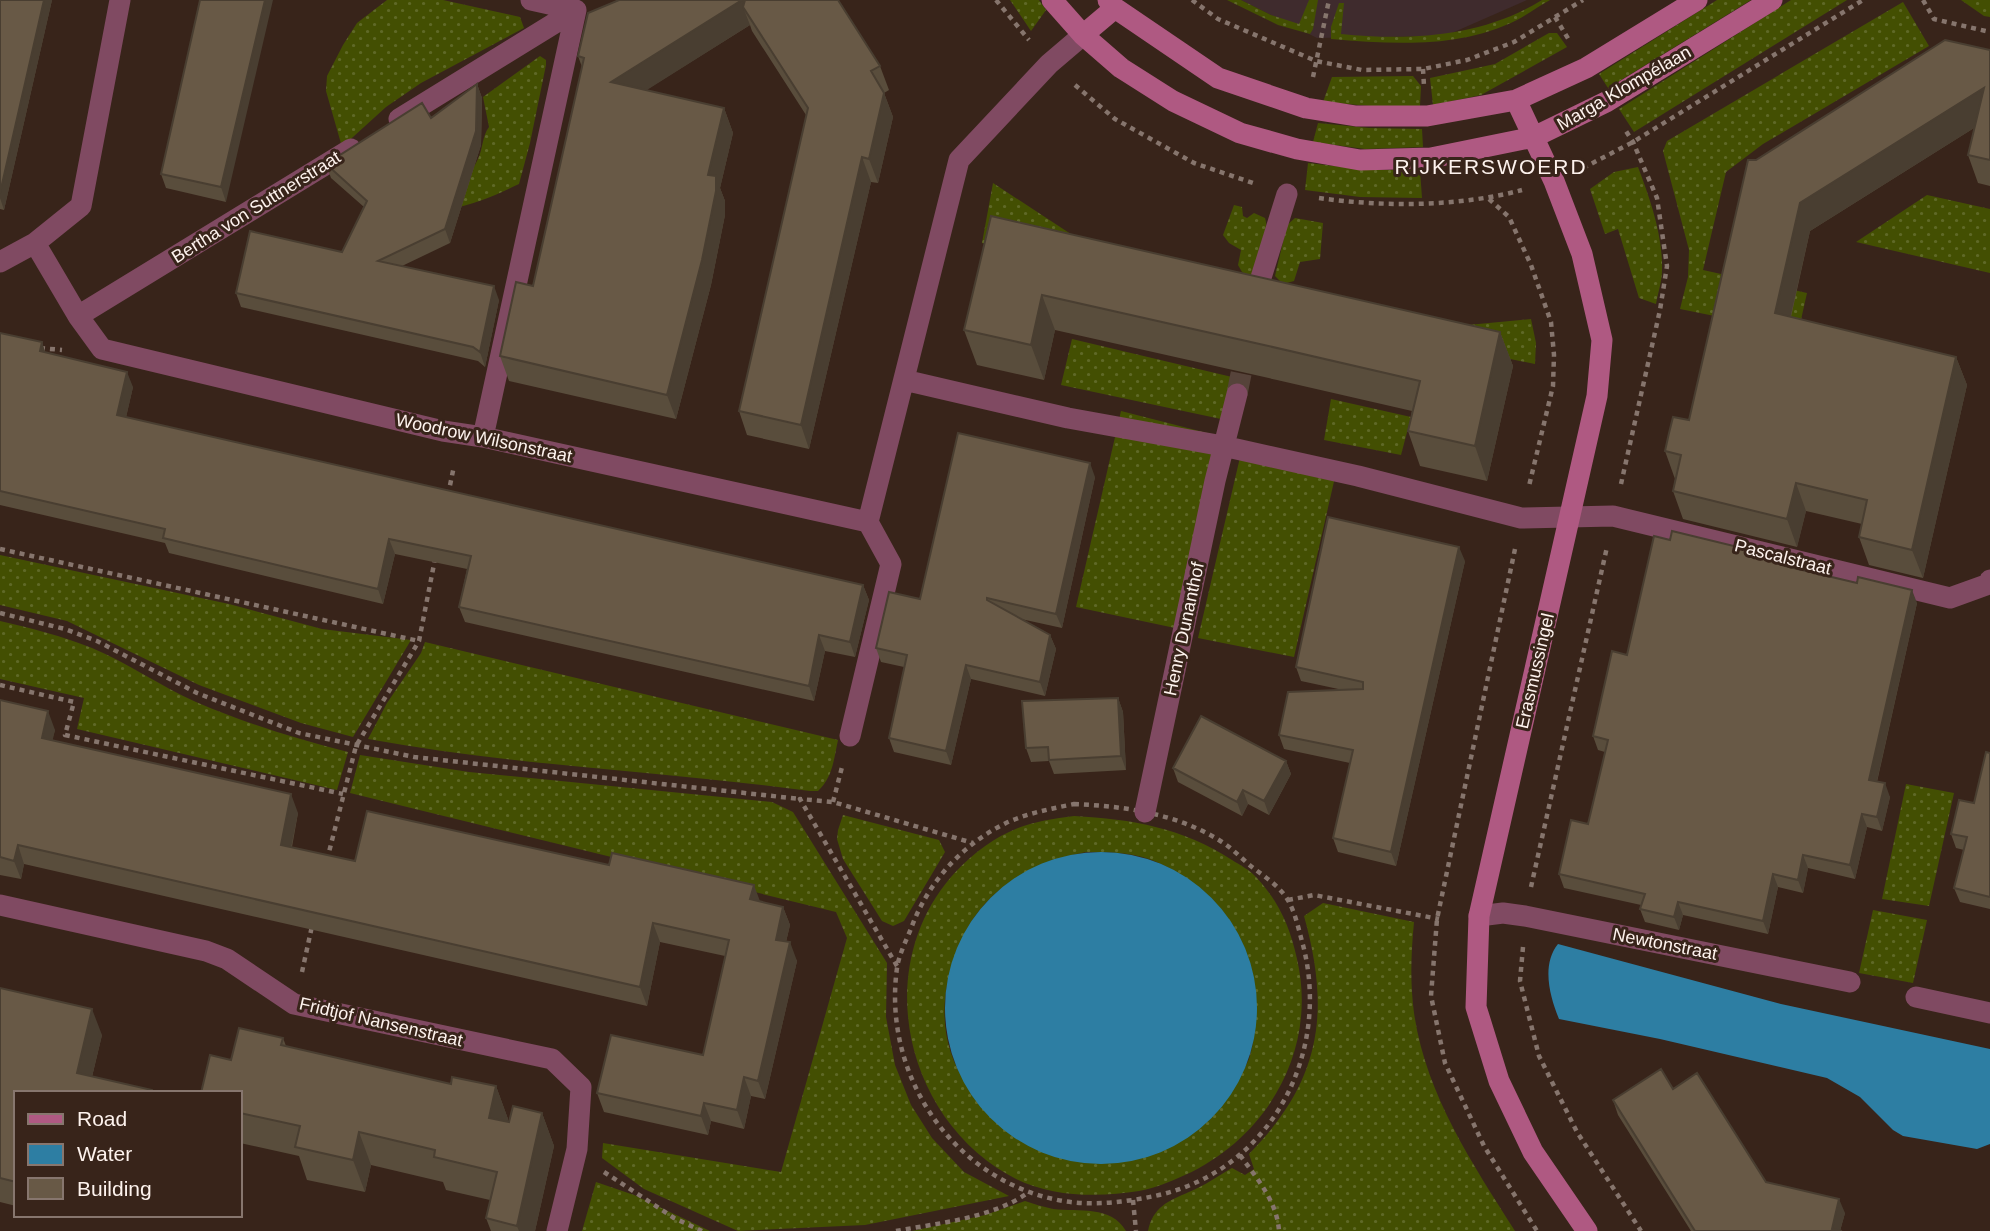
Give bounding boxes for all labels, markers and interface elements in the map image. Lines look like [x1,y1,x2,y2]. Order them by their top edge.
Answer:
street label: Marga Klompélaan [1554,42,1694,134]
street label: Bertha von Suttnerstraat [168,147,344,267]
district label: RIJKERSWOERD [1394,155,1588,178]
street label: Woodrow Wilsonstraat [394,410,574,466]
street label: Pascalstraat [1733,535,1833,579]
street label: Henry Dunanthof [1160,559,1208,698]
street label: Erasmussingel [1512,611,1558,731]
street label: Newtonstraat [1611,924,1719,964]
street label: Fridtjof Nansenstraat [297,993,465,1051]
legend [14,1091,242,1217]
text: Road [77,1107,127,1130]
text: Water [77,1142,132,1165]
text: Building [77,1177,152,1200]

